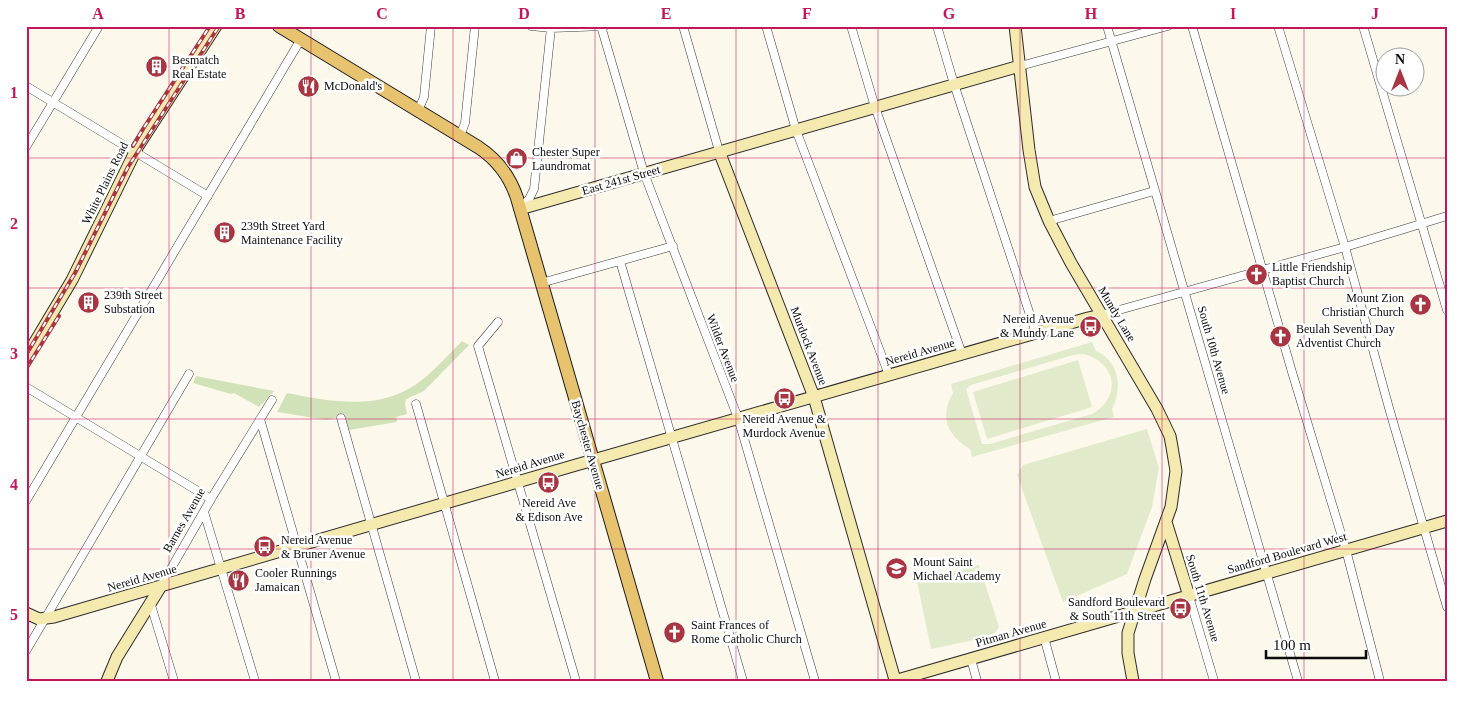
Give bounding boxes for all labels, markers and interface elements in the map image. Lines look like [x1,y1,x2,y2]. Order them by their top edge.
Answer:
text: A [92,5,104,22]
text: B [235,5,246,22]
text: C [376,5,388,22]
text: D [518,5,530,22]
text: E [661,5,671,22]
text: F [802,5,812,22]
text: G [943,5,956,22]
text: H [1085,5,1098,22]
text: I [1230,5,1236,22]
text: J [1371,5,1379,22]
north arrow [1376,48,1426,98]
text: N [1395,52,1405,67]
place label: Besmatch Real Estate [172,53,226,81]
building icon: Besmatch Real Estate [144,55,168,79]
restaurant icon: McDonald's [296,74,320,98]
place label: McDonald's [324,79,382,93]
text: 1 [10,84,18,101]
street label: White Plains Road [79,139,131,227]
place label: Chester Super Laundromat [532,145,600,173]
shop icon: Chester Super Laundromat [504,147,528,171]
street label: East 241st Street [580,162,662,198]
text: 2 [10,215,18,232]
place label: 239th Street Yard Maintenance Facility [241,219,343,247]
building icon: 239th Street Yard Maintenance Facility [213,221,237,245]
place label: Little Friendship Baptist Church [1272,260,1352,288]
church icon: Little Friendship Baptist Church [1244,262,1268,286]
street label: Mundy Lane [1095,284,1139,344]
place label: 239th Street Substation [104,288,163,316]
building icon: 239th Street Substation [76,290,100,314]
place label: Mount Zion Christian Church [1322,291,1404,319]
church icon: Mount Zion Christian Church [1408,293,1432,317]
street label: South 10th Avenue [1195,304,1233,396]
street label: Murdock Avenue [788,305,830,387]
street label: Wilder Avenue [704,312,742,384]
place label: Nereid Avenue & Mundy Lane [1000,312,1074,340]
bus stop icon: Nereid Avenue & Mundy Lane [1078,314,1102,338]
place label: Beulah Seventh Day Adventist Church [1296,322,1395,350]
church icon: Beulah Seventh Day Adventist Church [1268,324,1292,348]
street label: Nereid Avenue [884,335,956,369]
text: 3 [10,345,18,362]
bus stop icon: Nereid Avenue & Murdock Avenue [772,386,796,410]
street label: Baychester Avenue [569,399,607,491]
place label: Nereid Avenue & Murdock Avenue [742,412,827,440]
street label: Nereid Avenue [494,447,566,481]
bus stop icon: Nereid Ave & Edison Ave [537,470,561,494]
text: 4 [10,476,18,493]
street label: Barnes Avenue [160,485,208,555]
place label: Nereid Ave & Edison Ave [515,496,583,524]
street label: Sandford Boulevard West [1226,529,1349,577]
place label: Nereid Avenue & Bruner Avenue [281,533,365,561]
bus stop icon: Nereid Avenue & Bruner Avenue [253,535,277,559]
street label: South 11th Avenue [1183,553,1223,643]
place label: Mount Saint Michael Academy [913,555,1001,583]
school or university icon: Mount Saint Michael Academy [885,557,909,581]
street label: Nereid Avenue [106,561,178,595]
place label: Cooler Runnings Jamaican [255,566,337,594]
restaurant icon: Cooler Runnings Jamaican [227,568,251,592]
place label: Sandford Boulevard & South 11th Street [1068,595,1166,623]
bus stop icon: Sandford Boulevard & South 11th Street [1169,597,1193,621]
text: 5 [10,606,18,623]
street label: Pitman Avenue [974,616,1048,650]
place label: Saint Frances of Rome Catholic Church [691,618,802,646]
church icon: Saint Frances of Rome Catholic Church [663,620,687,644]
scale bar [1266,627,1366,659]
text: 100 m [1273,637,1311,653]

